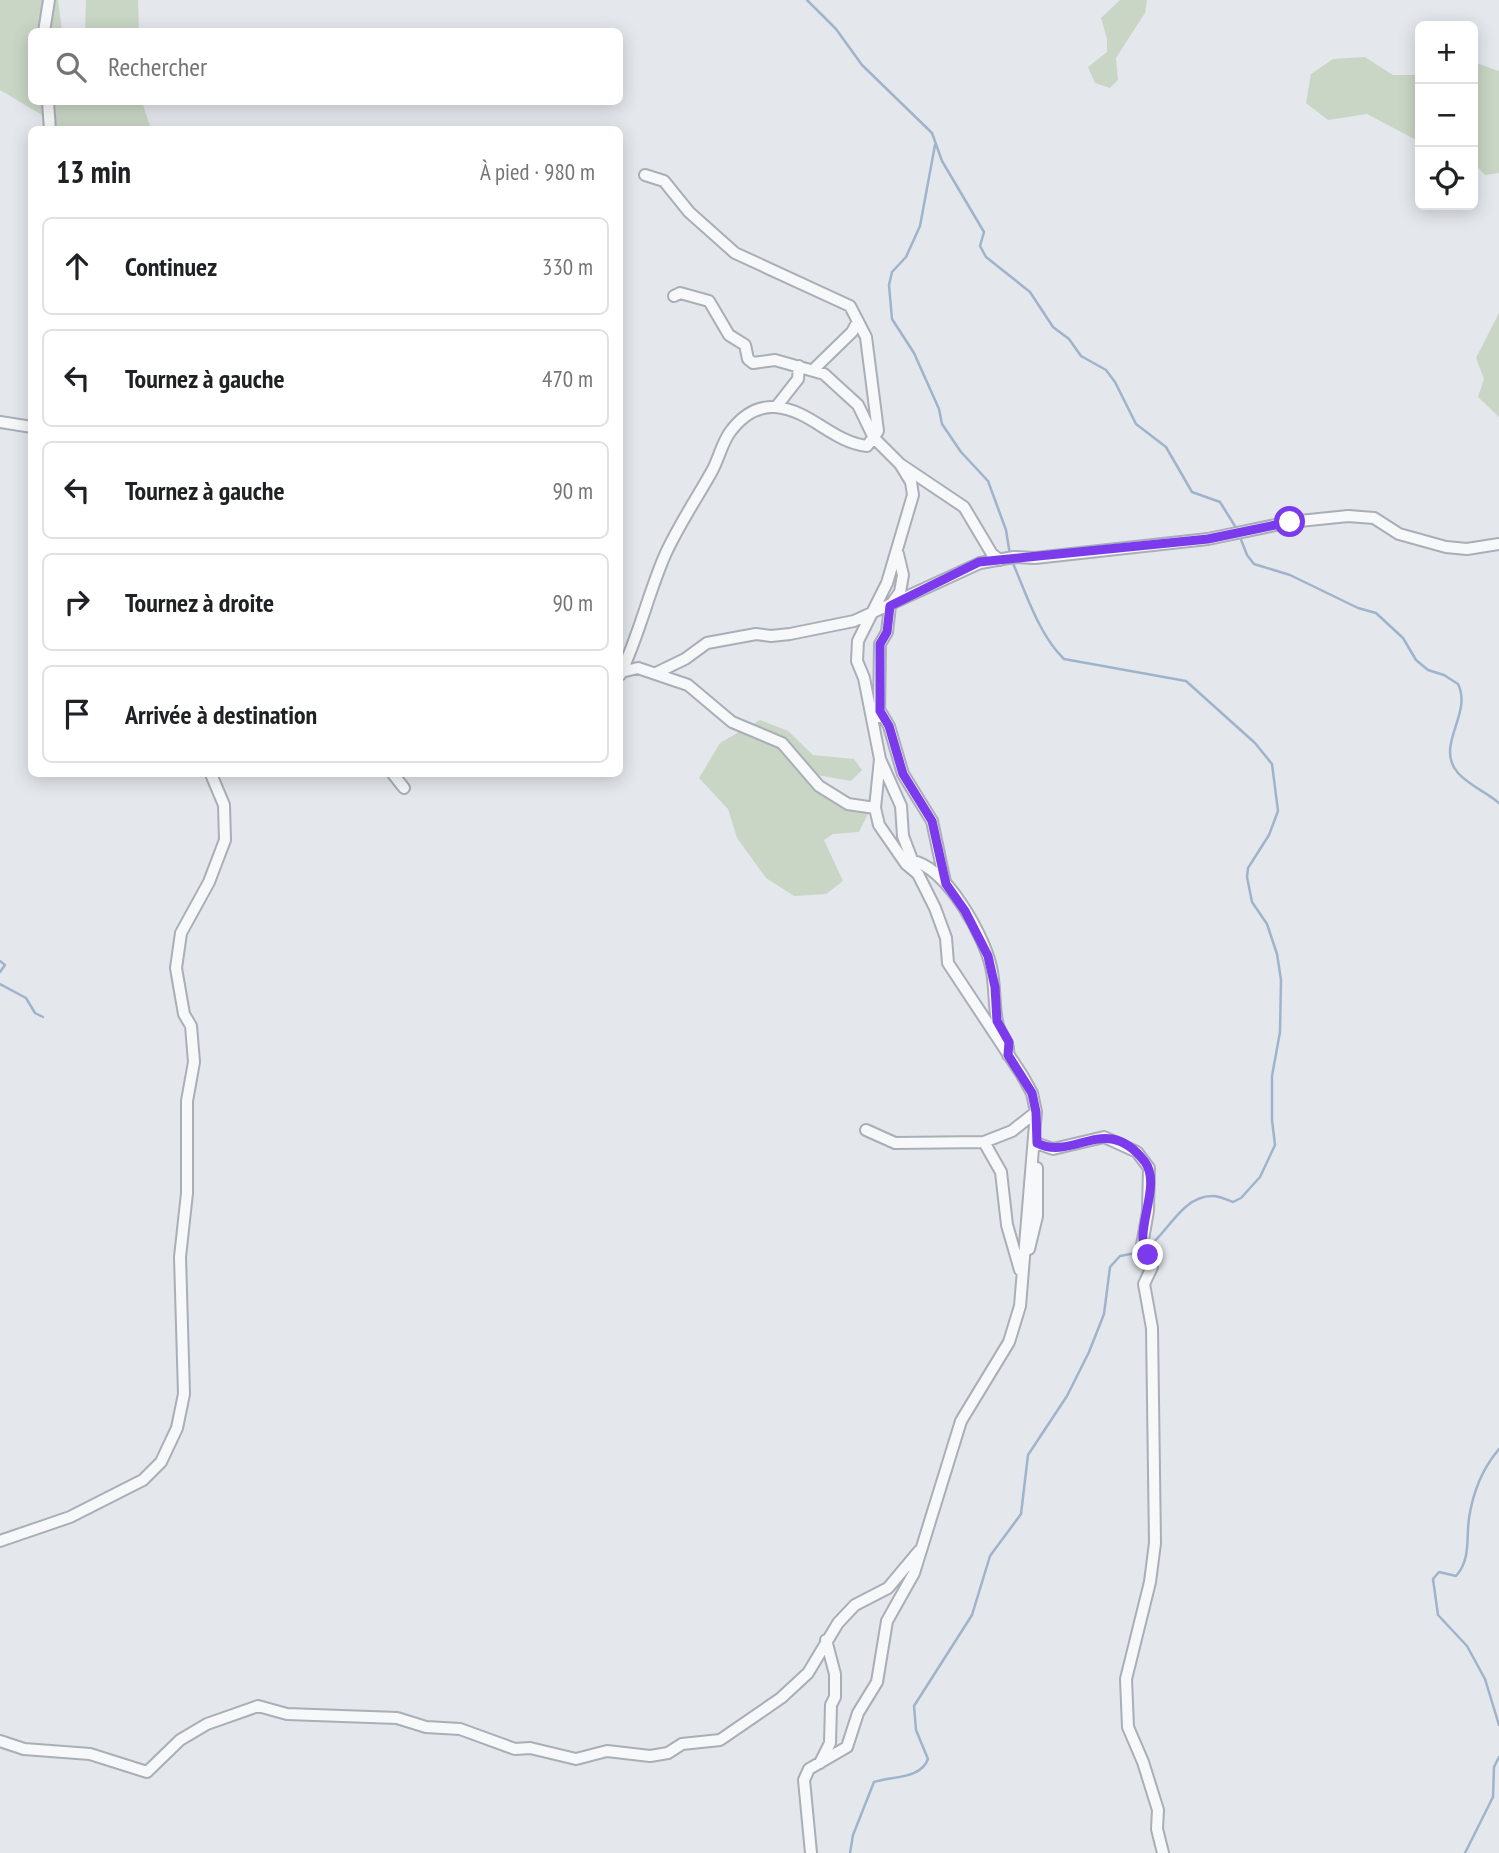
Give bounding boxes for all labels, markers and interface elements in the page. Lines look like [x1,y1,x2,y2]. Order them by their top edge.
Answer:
map controls [1415,21,1478,210]
button: + [1415,21,1478,84]
search box [28,28,623,105]
icon: search [52,48,90,86]
text: Rechercher [108,50,207,83]
button: − [1415,84,1478,147]
button: locate [1415,147,1478,210]
text: 13 min [56,152,131,191]
text: À pied · 980 m [480,157,595,186]
icon: ahead [58,247,96,285]
text: Continuez [125,250,217,283]
text: 330 m [542,252,593,281]
icon: left [58,359,96,397]
text: Tournez à gauche [125,362,285,395]
text: 470 m [542,364,593,393]
icon: left [58,471,96,509]
text: Tournez à gauche [125,474,285,507]
text: 90 m [552,476,593,505]
route start [1274,506,1305,537]
icon: right [58,583,96,621]
text: Tournez à droite [125,586,274,619]
text: 90 m [552,588,593,617]
icon: arrive [58,695,96,733]
text: Arrivée à destination [125,698,317,731]
route end [1132,1239,1163,1270]

